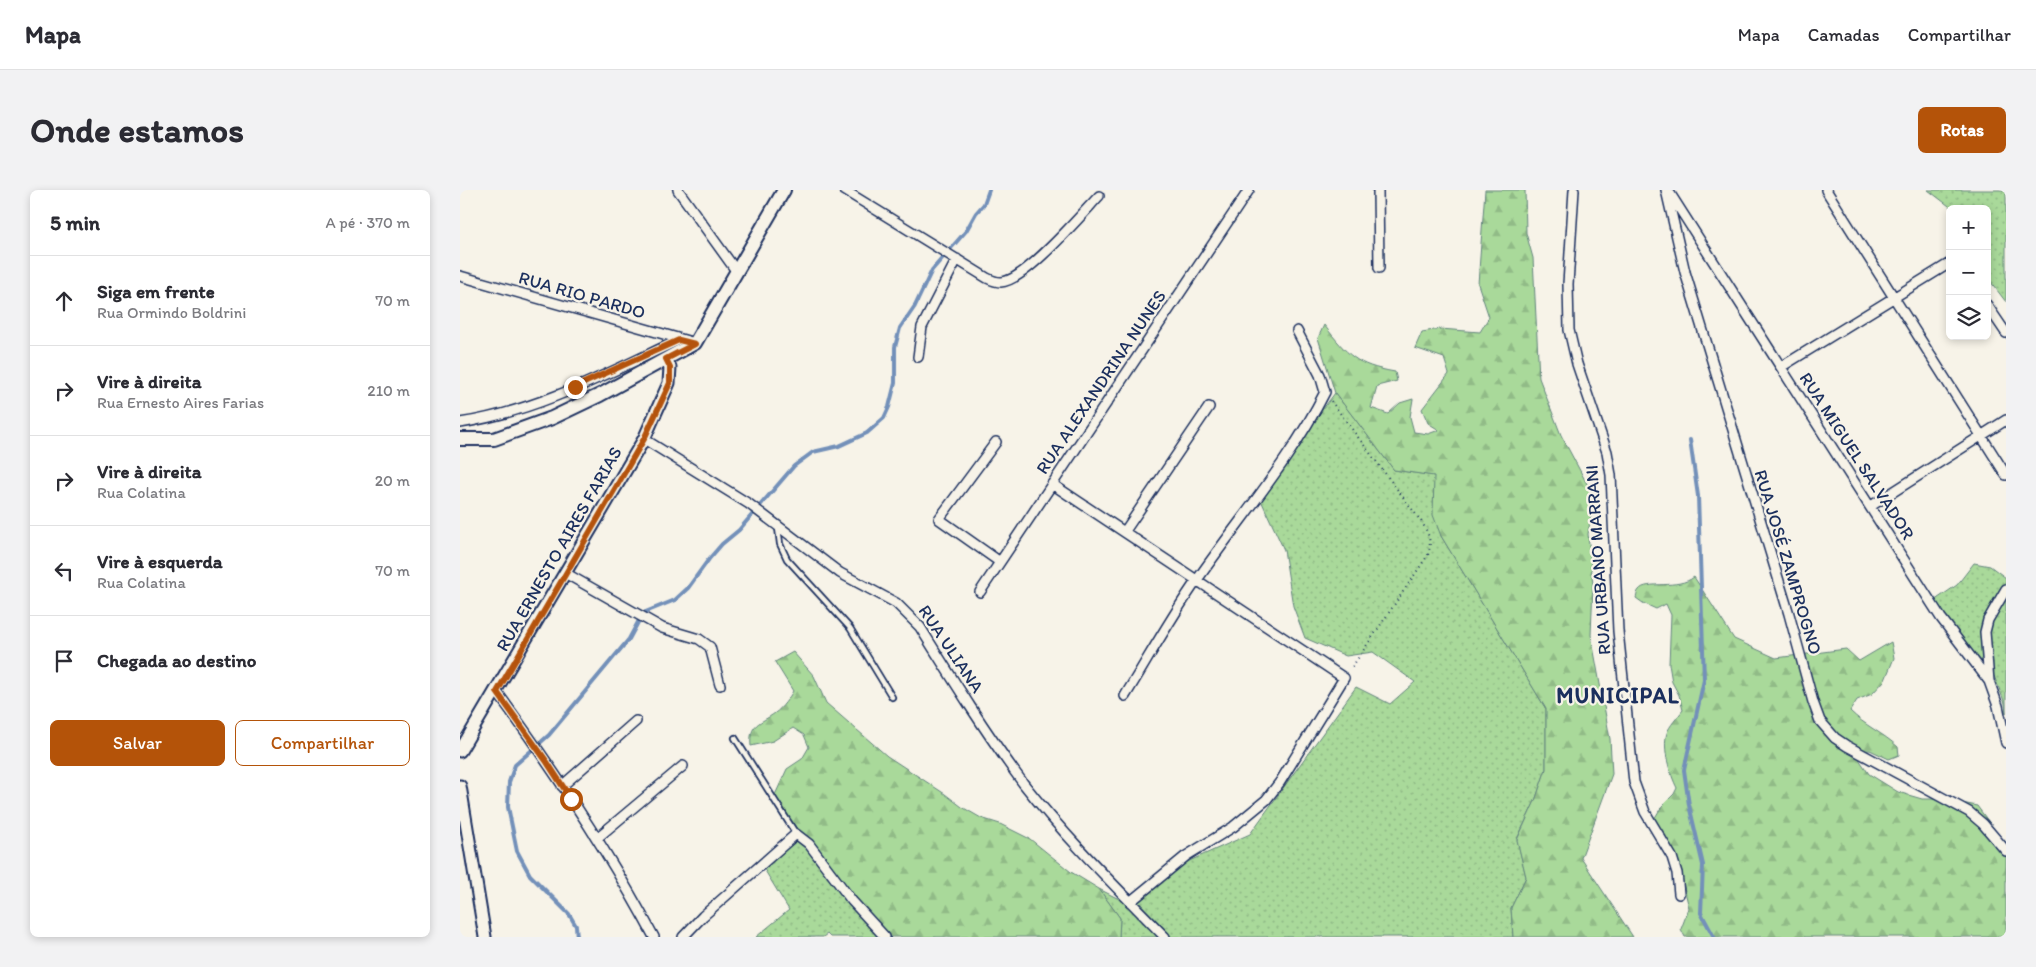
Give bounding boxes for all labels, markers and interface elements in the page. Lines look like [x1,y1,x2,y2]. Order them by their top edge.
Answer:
text: Mapa [25,20,81,49]
text: Mapa [1738,24,1780,46]
text: Camadas [1808,24,1880,46]
text: Compartilhar [1908,24,2011,46]
button: Rotas [1918,107,2006,153]
text: Onde estamos [30,109,244,151]
map controls [1946,205,1991,340]
button: + [1946,205,1991,250]
text: 5 min [50,210,100,235]
text: A pé · 370 m [325,213,410,232]
button: − [1946,250,1991,295]
street label: RUA RIO PARDO [516,266,648,324]
text: Siga em frente [97,280,215,303]
street label: RUA ALEXANDRINA NUNES [1031,286,1171,478]
icon: ahead [50,287,78,315]
text: 70 m [375,291,410,310]
button: layers [1946,295,1991,340]
text: Rua Ormindo Boldrini [97,303,246,322]
street label: RUA MIGUEL SALVADOR [1795,368,1919,544]
text: Vire à direita [97,370,202,393]
route end [564,376,587,399]
icon: right [50,377,78,405]
text: 210 m [367,381,410,400]
text: Rua Ernesto Aires Farias [97,393,264,412]
street label: RUA ERNESTO AIRES FARIAS [491,443,627,655]
text: Vire à direita [97,460,202,483]
street label: RUA URBANO MARRANI [1580,464,1616,656]
icon: right [50,467,78,495]
street label: RUA JOSÉ ZAMPROGNO [1749,467,1827,657]
text: 20 m [375,471,410,490]
text: Rua Colatina [97,483,186,502]
text: Vire à esquerda [97,550,223,573]
icon: left [50,557,78,585]
text: 70 m [375,561,410,580]
text: Rua Colatina [97,573,186,592]
street label: RUA ULIANA [914,601,989,698]
icon: arrive [50,647,78,675]
text: Chegada ao destino [97,649,256,672]
district label: MUNICIPAL [1556,682,1680,709]
button: Salvar [50,720,225,766]
button: Compartilhar [235,720,410,766]
route start [560,788,583,811]

